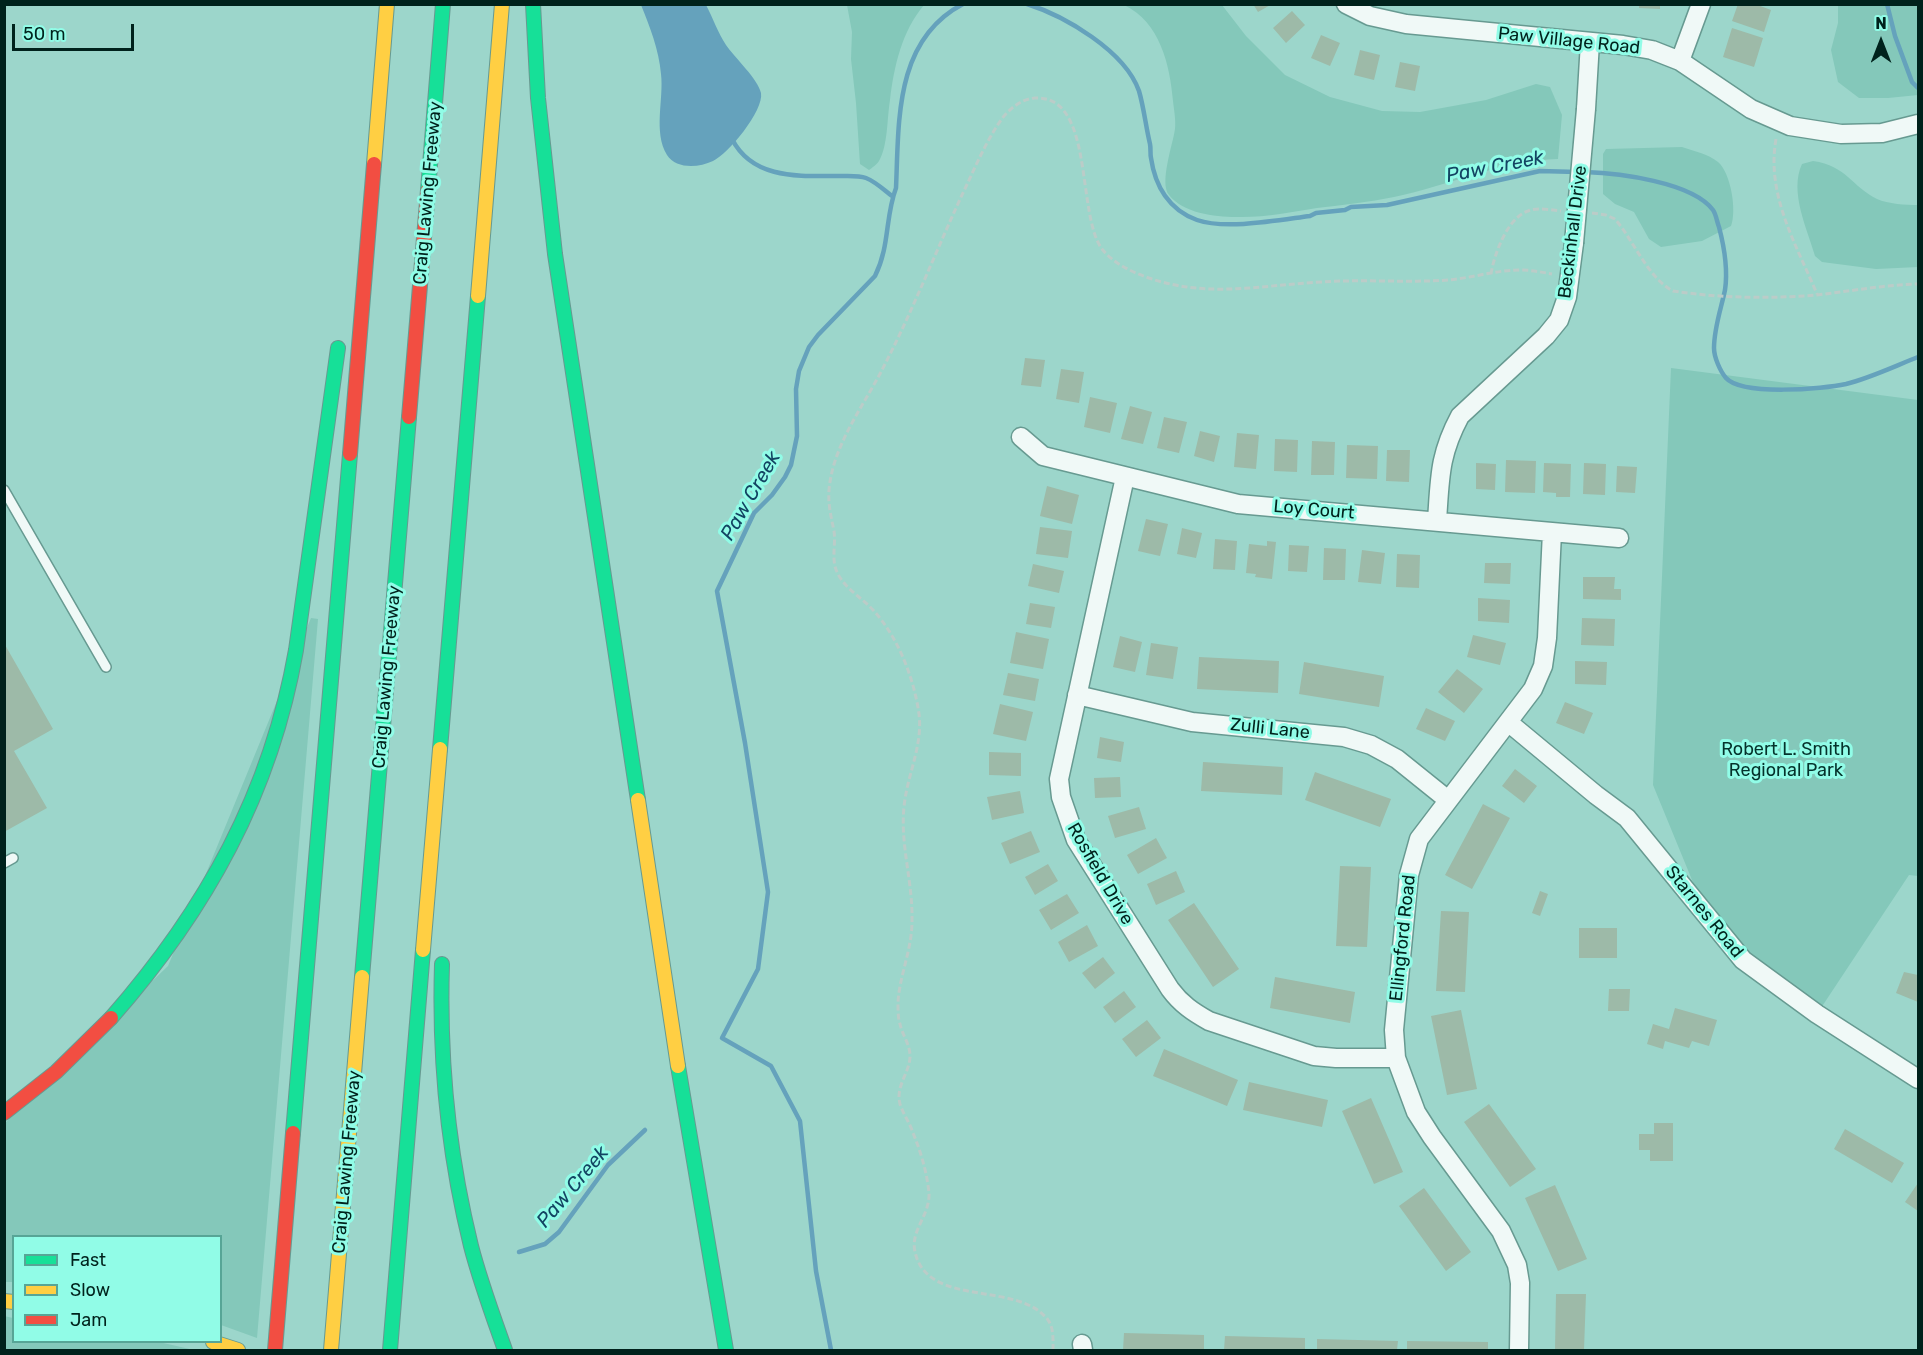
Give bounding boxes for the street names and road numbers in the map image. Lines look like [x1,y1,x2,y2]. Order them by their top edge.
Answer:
street label: Paw Village Road [1497,23,1641,59]
street label: Craig Lawing Freeway [409,101,447,285]
street label: Beckinhall Drive [1554,164,1592,300]
street label: Loy Court [1273,496,1355,524]
street label: Craig Lawing Freeway [368,585,406,769]
street label: Zulli Lane [1229,714,1311,744]
street label: Rosfield Drive [1062,819,1138,929]
street label: Starnes Road [1660,862,1748,962]
street label: Ellingford Road [1386,874,1420,1002]
street label: Craig Lawing Freeway [328,1070,366,1254]

